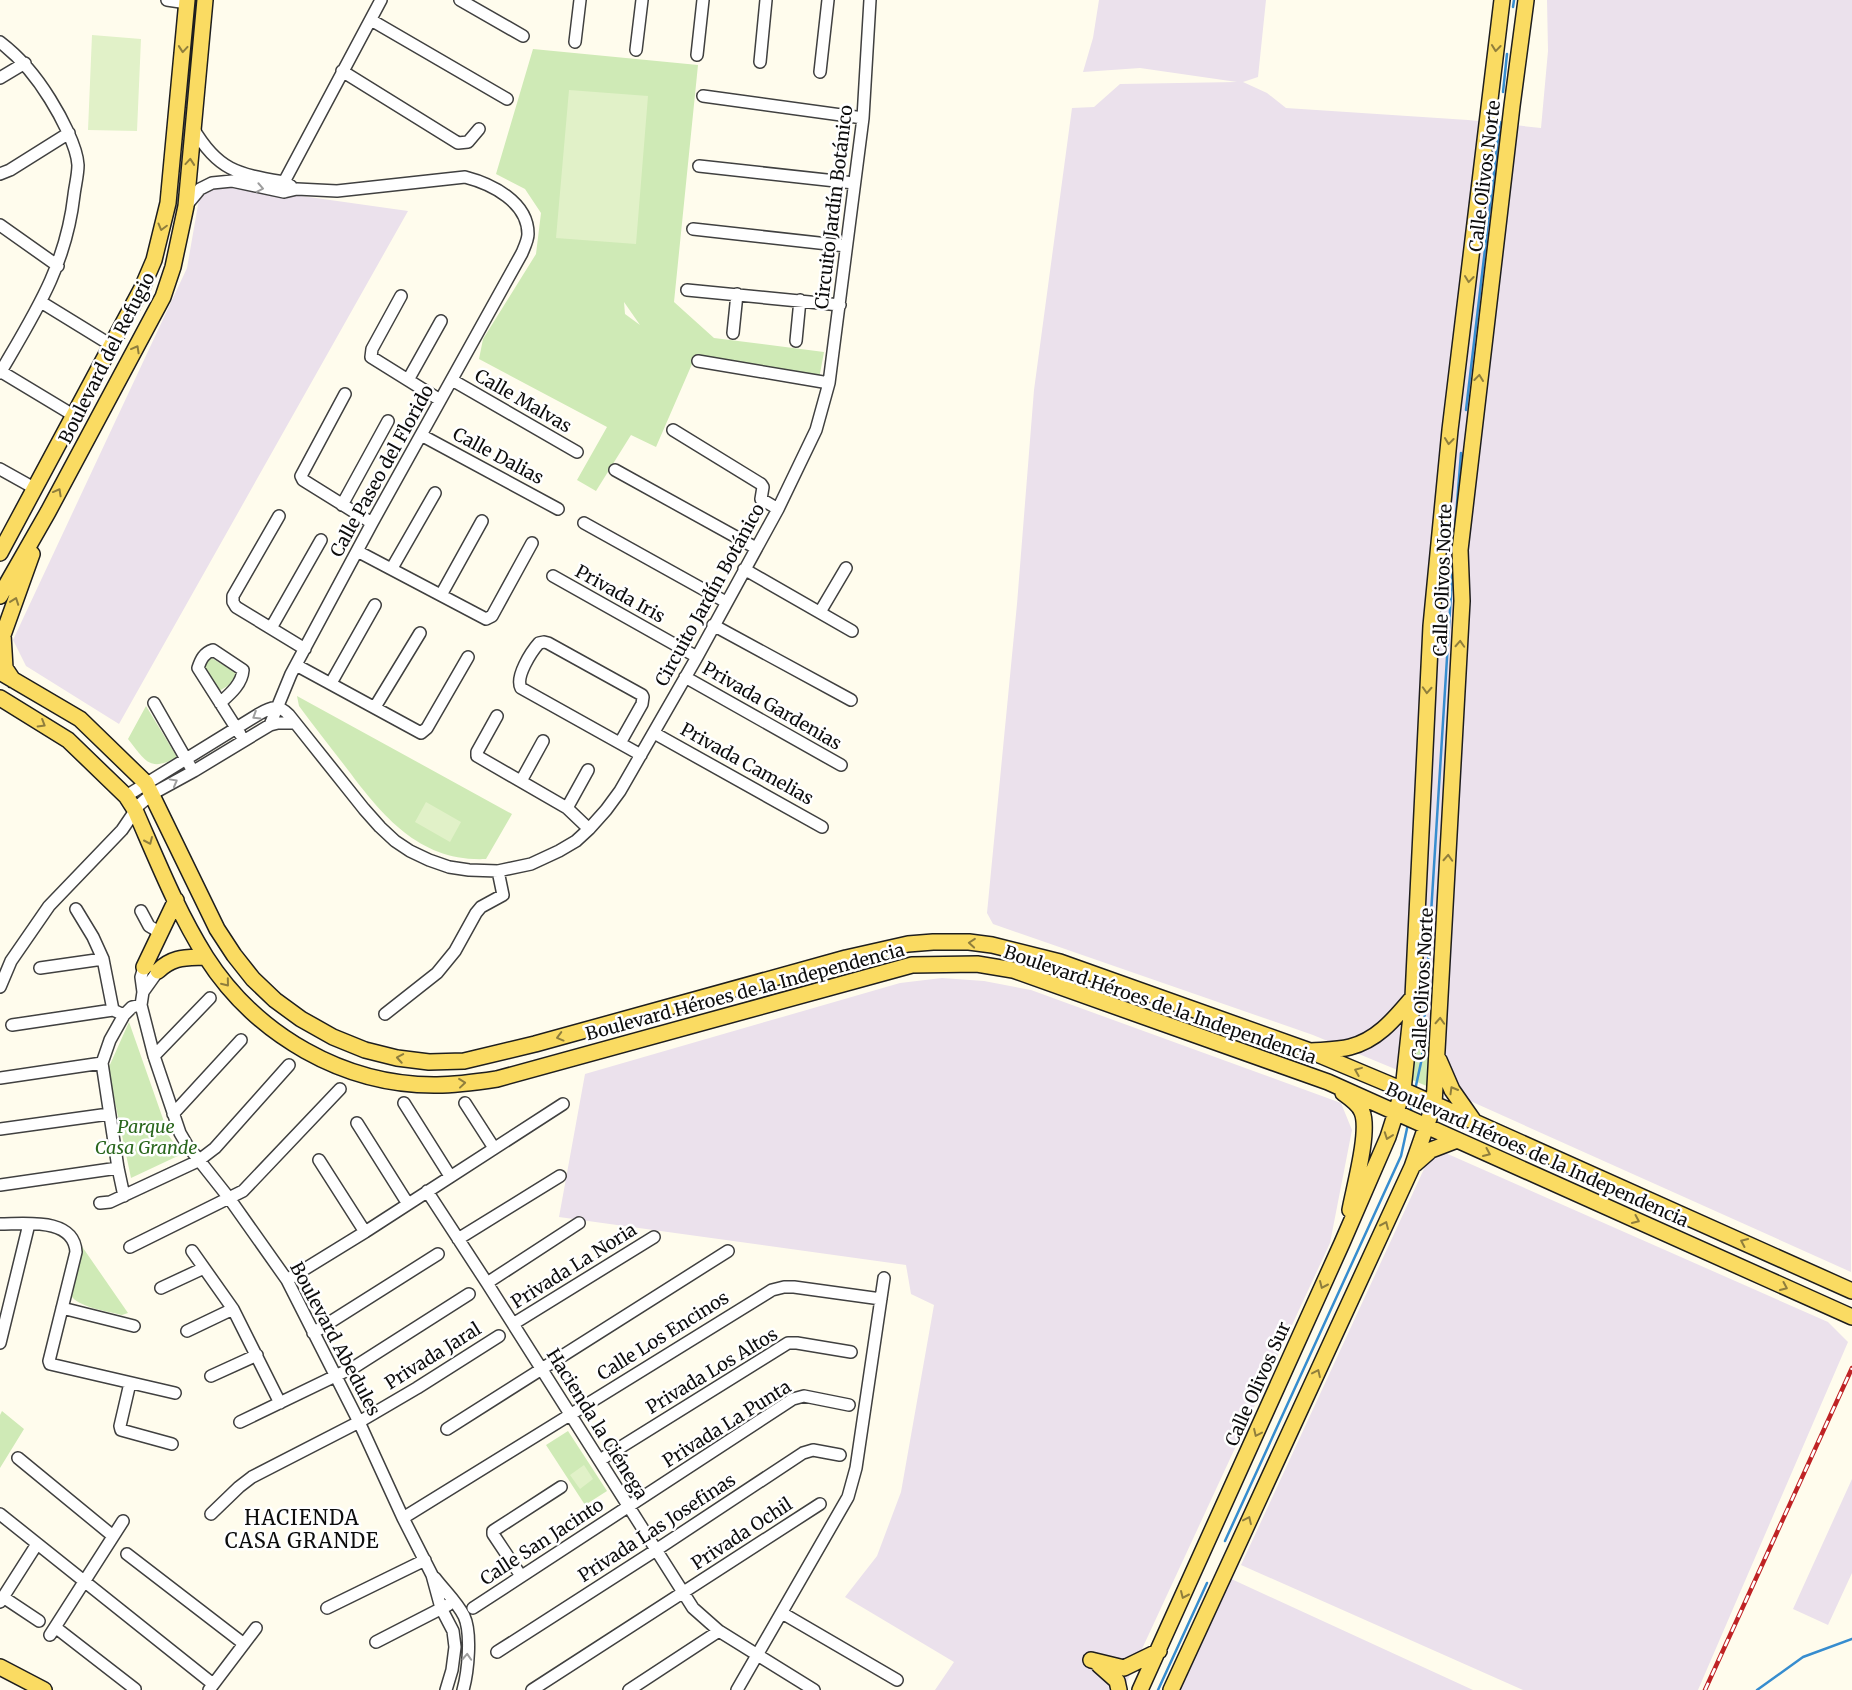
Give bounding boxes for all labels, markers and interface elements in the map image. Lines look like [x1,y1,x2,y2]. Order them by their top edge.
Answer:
one-way arrow [178,45,189,53]
one-way arrow [1491,45,1502,53]
street label: Calle Olivos Norte [1464,99,1505,253]
street label: Circuito Jardín Botánico [810,104,857,310]
one-way arrow [184,157,195,165]
one-way arrow [255,182,264,192]
one-way arrow [157,223,168,232]
street label: Boulevard del Refugio [53,268,160,447]
one-way arrow [1464,276,1475,284]
one-way arrow [130,346,140,355]
street label: Calle Malvas [471,364,576,438]
one-way arrow [1473,373,1484,381]
street label: Calle Paseo del Florido [325,381,438,561]
street label: Calle Dalias [449,422,548,489]
one-way arrow [1444,437,1455,445]
one-way arrow [52,488,62,497]
street label: Circuito Jardín Botánico [650,499,769,690]
street label: Calle Olivos Norte [1428,503,1457,657]
street label: Privada Iris [571,559,669,628]
one-way arrow [9,597,19,605]
one-way arrow [1454,640,1465,648]
street label: Privada Gardenias [699,656,846,755]
one-way arrow [1421,686,1432,694]
one-way arrow [252,710,261,720]
one-way arrow [36,717,45,727]
street label: Privada Camelias [677,717,818,810]
one-way arrow [169,778,178,788]
one-way arrow [143,836,154,845]
one-way arrow [1443,854,1454,862]
street label: Calle Olivos Norte [1407,907,1438,1061]
street label: Boulevard Héroes de la Independencia [583,938,907,1045]
one-way arrow [968,938,976,949]
street label: Boulevard Héroes de la Independencia [1001,940,1320,1069]
one-way arrow [221,978,230,987]
one-way arrow [1434,1016,1445,1024]
one-way arrow [556,1032,564,1042]
one-way arrow [396,1053,404,1064]
one-way arrow [1354,1067,1363,1078]
street label: Boulevard Héroes de la Independencia [1382,1077,1693,1232]
one-way arrow [458,1078,466,1089]
one-way arrow [1449,1087,1459,1096]
park label: Parque Casa Grande [95,1115,197,1159]
one-way arrow [1383,1131,1394,1140]
one-way arrow [1482,1147,1491,1158]
one-way arrow [1631,1214,1640,1225]
street label: Privada La Noria [507,1218,641,1313]
one-way arrow [1379,1221,1390,1230]
one-way arrow [1740,1238,1749,1249]
street label: Boulevard Abedules [285,1258,386,1420]
one-way arrow [1319,1280,1330,1289]
one-way arrow [1779,1280,1788,1291]
street label: Calle Los Encinos [593,1286,733,1385]
street label: Privada Jaral [380,1317,485,1394]
street label: Calle Olivos Sur [1220,1318,1295,1450]
street label: Privada Los Altos [642,1322,782,1419]
street label: Hacienda la Ciénega [542,1344,653,1504]
one-way arrow [1311,1369,1321,1378]
street label: Privada La Punta [658,1375,795,1472]
one-way arrow [1253,1428,1263,1437]
street label: Privada Las Josefinas [574,1468,740,1587]
street label: Privada Ochil [687,1492,797,1575]
street label: Calle San Jacinto [476,1493,608,1590]
district label: HACIENDA CASA GRANDE [225,1505,379,1553]
one-way arrow [1242,1516,1253,1525]
one-way arrow [1179,1590,1190,1599]
one-way arrow [462,1653,473,1661]

